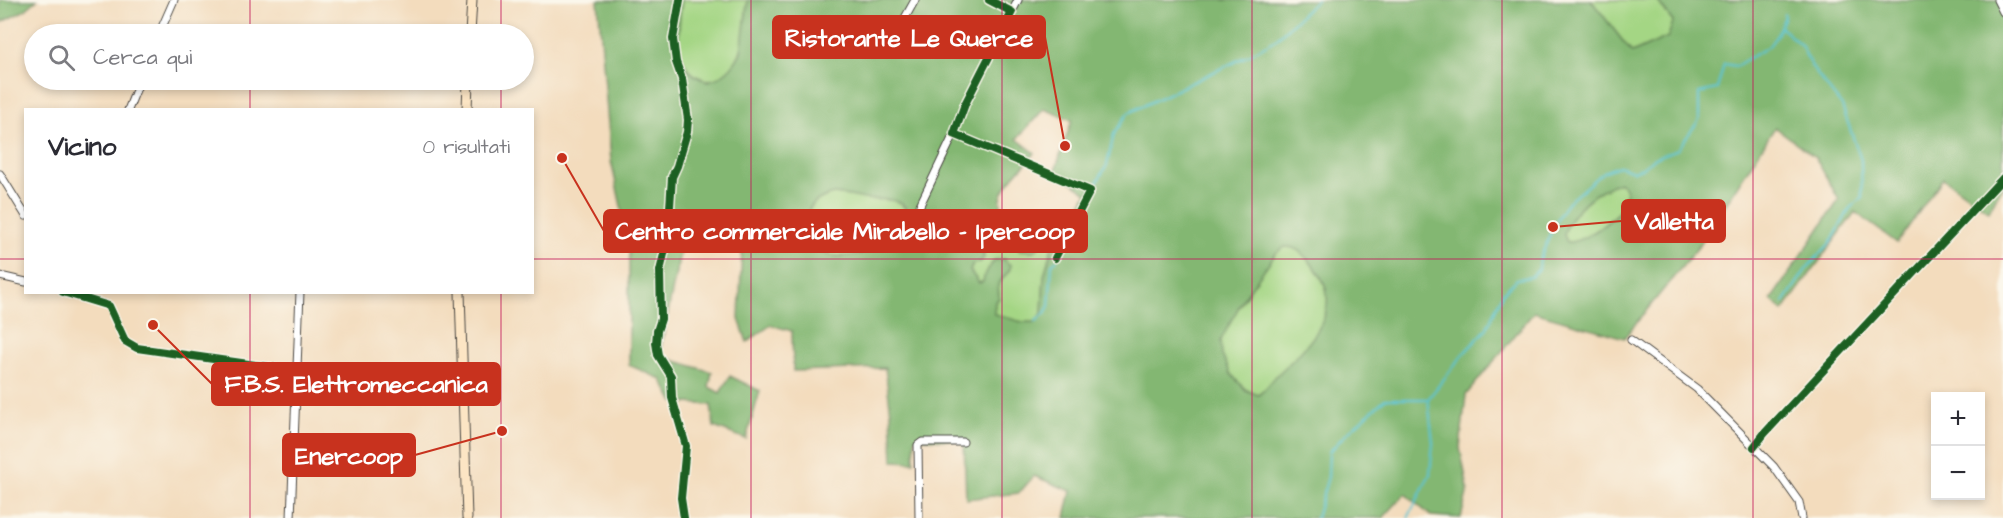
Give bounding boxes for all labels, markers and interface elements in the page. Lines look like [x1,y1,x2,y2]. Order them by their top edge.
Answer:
callout: Ristorante Le Querce [773,16,1045,58]
text: Ristorante Le Querce [785,22,1033,56]
search box [24,24,534,90]
icon: search [45,41,78,74]
text: Cerca qui [93,42,192,73]
text: Vicino [48,129,116,165]
text: 0 risultati [423,133,510,161]
callout: Valletta [1622,200,1725,242]
text: Valletta [1633,205,1714,239]
callout: Centro commerciale Mirabello - Ipercoop [604,210,1087,252]
text: Centro commerciale Mirabello - Ipercoop [615,215,1075,249]
callout: F.B.S. Elettromeccanica [212,363,500,405]
text: F.B.S. Elettromeccanica [224,368,488,402]
map controls [1931,392,1985,500]
button: + [1931,392,1985,446]
callout: Enercoop [283,434,415,476]
text: Enercoop [295,440,404,474]
button: − [1931,446,1985,500]

